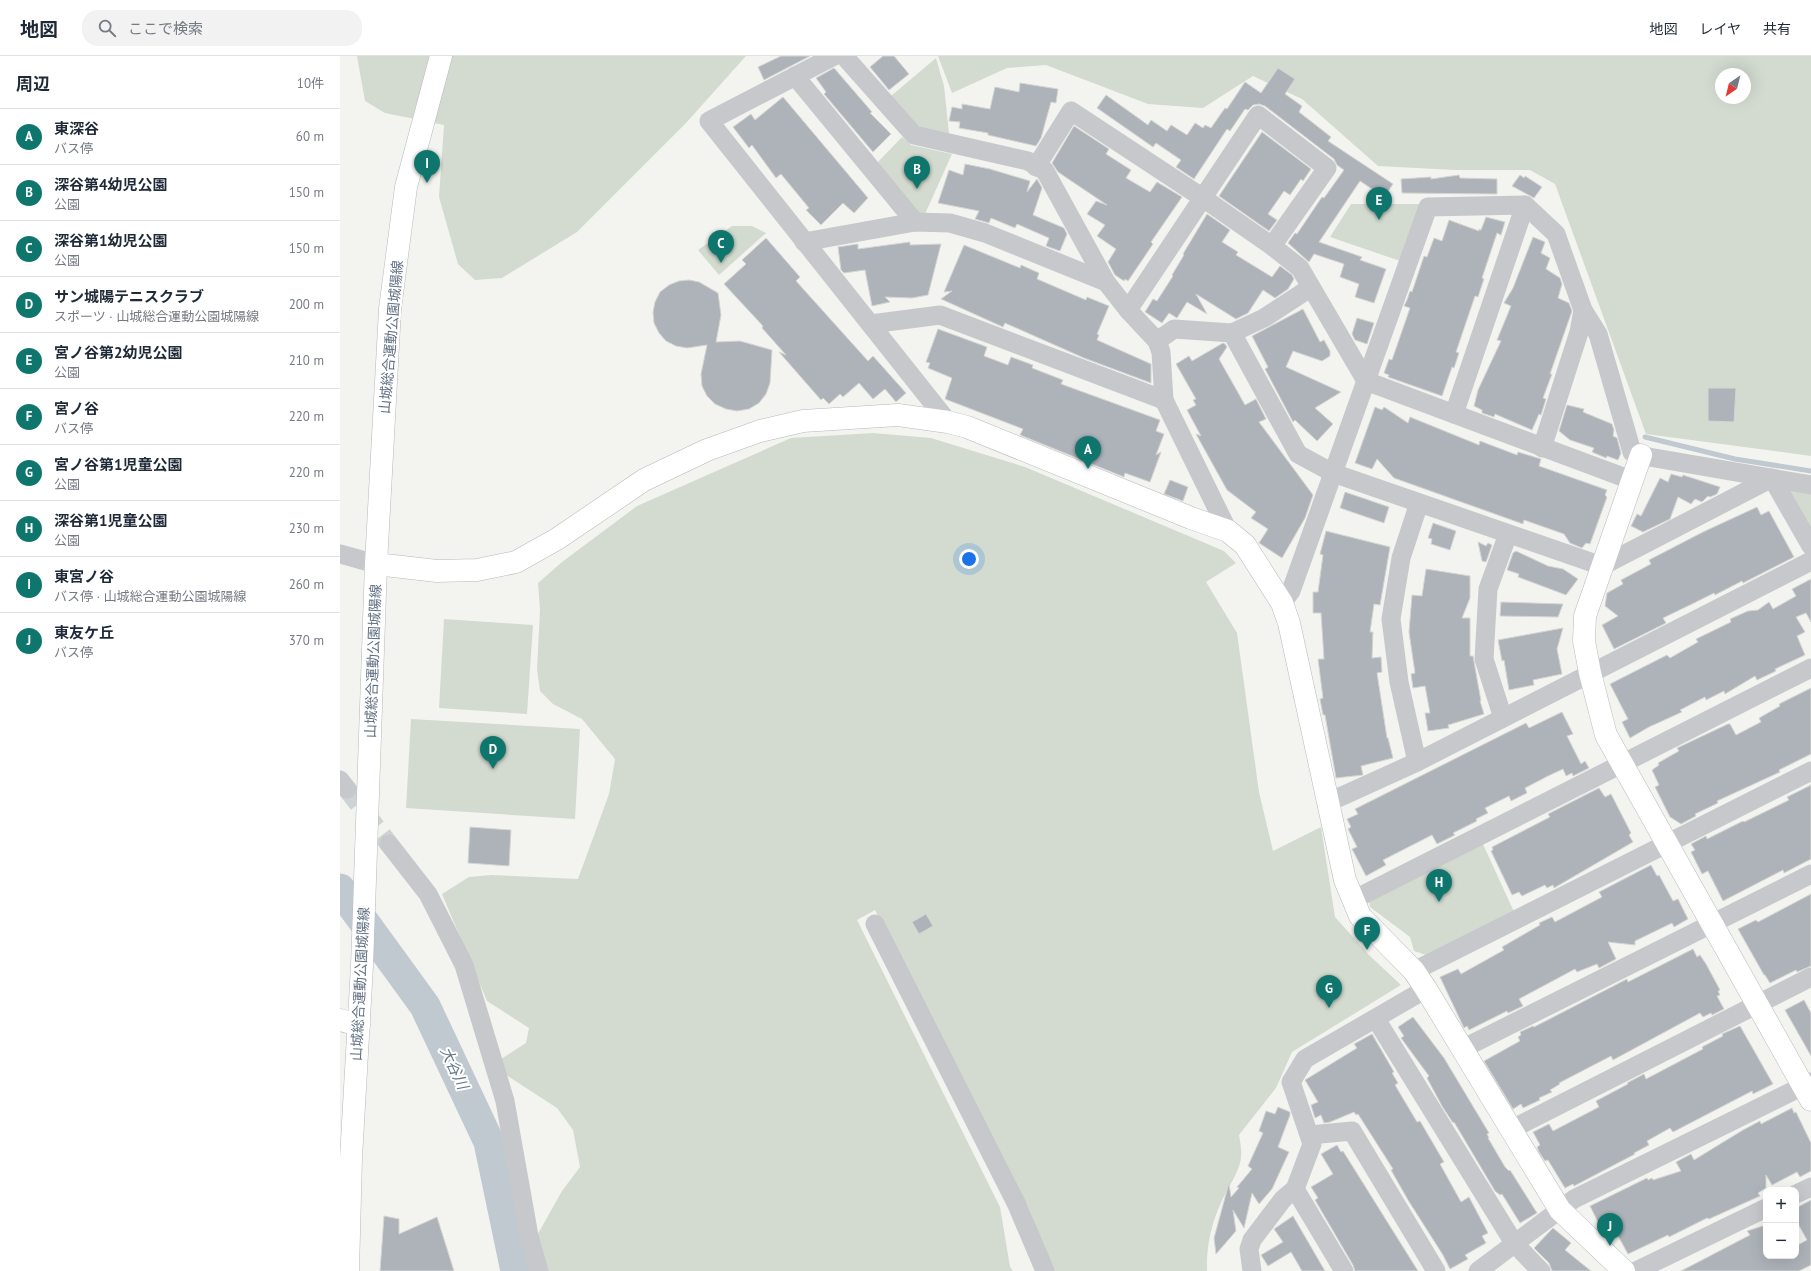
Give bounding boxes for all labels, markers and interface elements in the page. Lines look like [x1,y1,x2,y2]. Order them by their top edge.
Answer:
search box [82,10,362,46]
text: 地図 [20,17,58,41]
icon: search [96,17,118,39]
text: ここで検索 [128,19,203,38]
text: 地図 [1649,20,1677,38]
text: レイヤ [1699,20,1741,38]
text: 共有 [1763,20,1791,38]
north arrow [1715,68,1751,104]
text: 周辺 [16,73,50,95]
text: 10件 [297,75,324,92]
text: 東深谷 [54,119,99,138]
text: A [25,128,33,145]
text: 60 m [296,128,324,145]
text: バス停 [54,140,93,157]
pin: I [414,150,440,183]
pin: B [904,156,930,189]
text: 深谷第4幼児公園 [54,175,168,194]
text: B [25,184,33,201]
text: 150 m [289,184,324,201]
pin: E [1366,187,1392,220]
text: 公園 [54,196,80,213]
pin: C [708,230,734,263]
text: 深谷第1幼児公園 [54,231,168,250]
text: C [25,240,33,257]
text: 150 m [289,240,324,257]
text: 公園 [54,252,80,269]
street label: 山城総合運動公園城陽線 [375,260,407,414]
text: サン城陽テニスクラブ [54,287,204,306]
text: D [25,296,33,313]
text: 200 m [289,296,324,313]
text: スポーツ · 山城総合運動公園城陽線 [54,308,259,325]
text: 宮ノ谷第2幼児公園 [54,343,183,362]
text: E [26,352,32,369]
text: 210 m [289,352,324,369]
text: 公園 [54,364,80,381]
text: 宮ノ谷 [54,399,99,418]
text: F [26,408,32,425]
text: 220 m [289,408,324,425]
text: バス停 [54,420,93,437]
pin: A [1075,436,1101,469]
text: 宮ノ谷第1児童公園 [54,455,183,474]
text: G [25,464,33,481]
text: 220 m [289,464,324,481]
text: 公園 [54,476,80,493]
text: 深谷第1児童公園 [54,511,168,530]
text: H [25,520,33,537]
text: 230 m [289,520,324,537]
text: 公園 [54,532,80,549]
your location [959,549,979,569]
text: 東宮ノ谷 [54,567,114,586]
text: I [27,576,31,593]
text: 260 m [289,576,324,593]
street label: 山城総合運動公園城陽線 [361,584,385,738]
text: バス停 · 山城総合運動公園城陽線 [54,588,246,605]
text: 東友ケ丘 [54,623,114,642]
text: J [27,632,31,649]
text: 370 m [289,632,324,649]
text: バス停 [54,644,93,661]
pin: D [480,736,506,769]
pin: H [1426,869,1452,902]
street label: 山城総合運動公園城陽線 [347,907,373,1061]
pin: F [1354,917,1380,950]
pin: G [1316,975,1342,1008]
water label: 大谷川 [436,1043,473,1094]
map controls [1763,1187,1799,1259]
button: + [1763,1187,1799,1223]
pin: J [1597,1213,1623,1246]
button: − [1763,1223,1799,1259]

